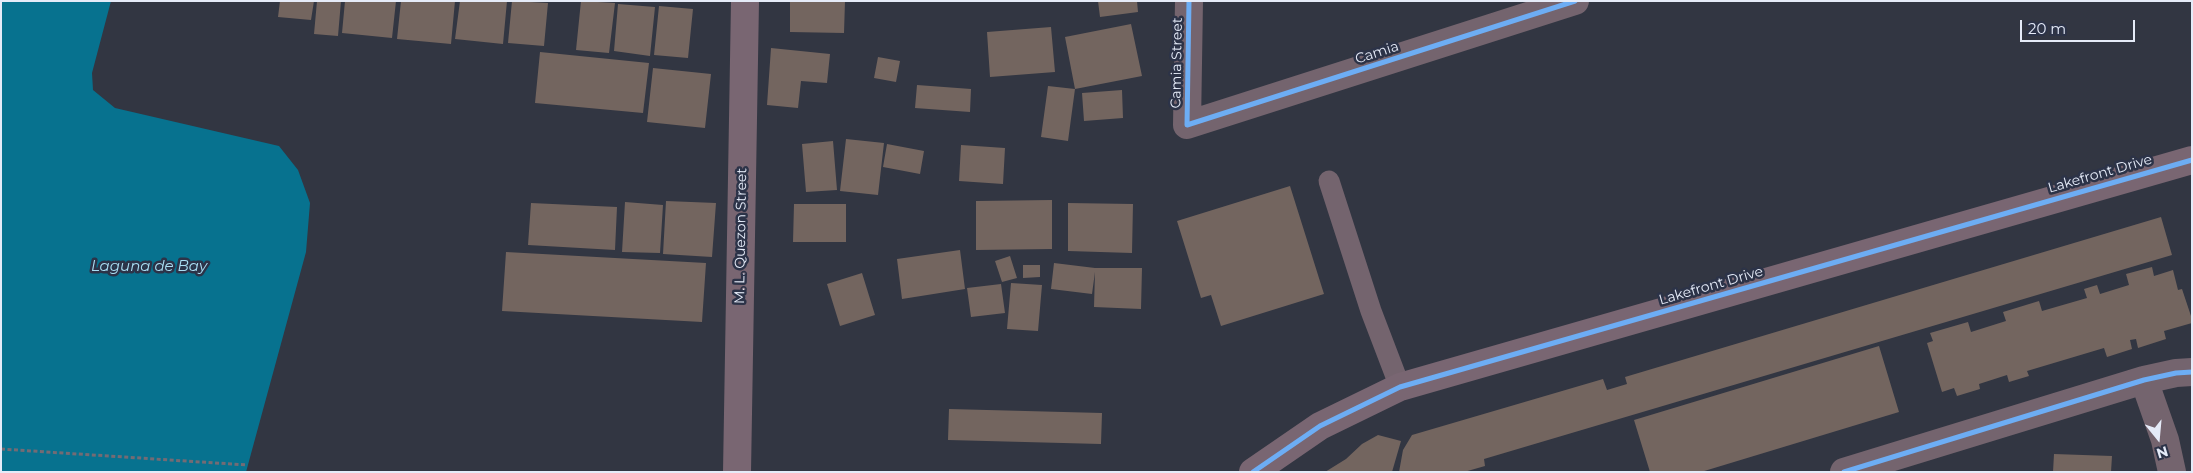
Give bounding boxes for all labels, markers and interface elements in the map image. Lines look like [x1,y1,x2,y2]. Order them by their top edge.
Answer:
scale bar [2023,10,2138,42]
street label: Camia Street [1168,17,1186,109]
text: 20 m [2028,19,2066,38]
street label: Camia [1353,38,1401,68]
street label: Lakefront Drive [2046,151,2154,197]
street label: M. L. Quezon Street [731,168,751,304]
water label: Laguna de Bay [91,258,207,276]
street label: Lakefront Drive [1657,263,1765,309]
north arrow [2133,413,2183,463]
text: N [2154,442,2170,463]

